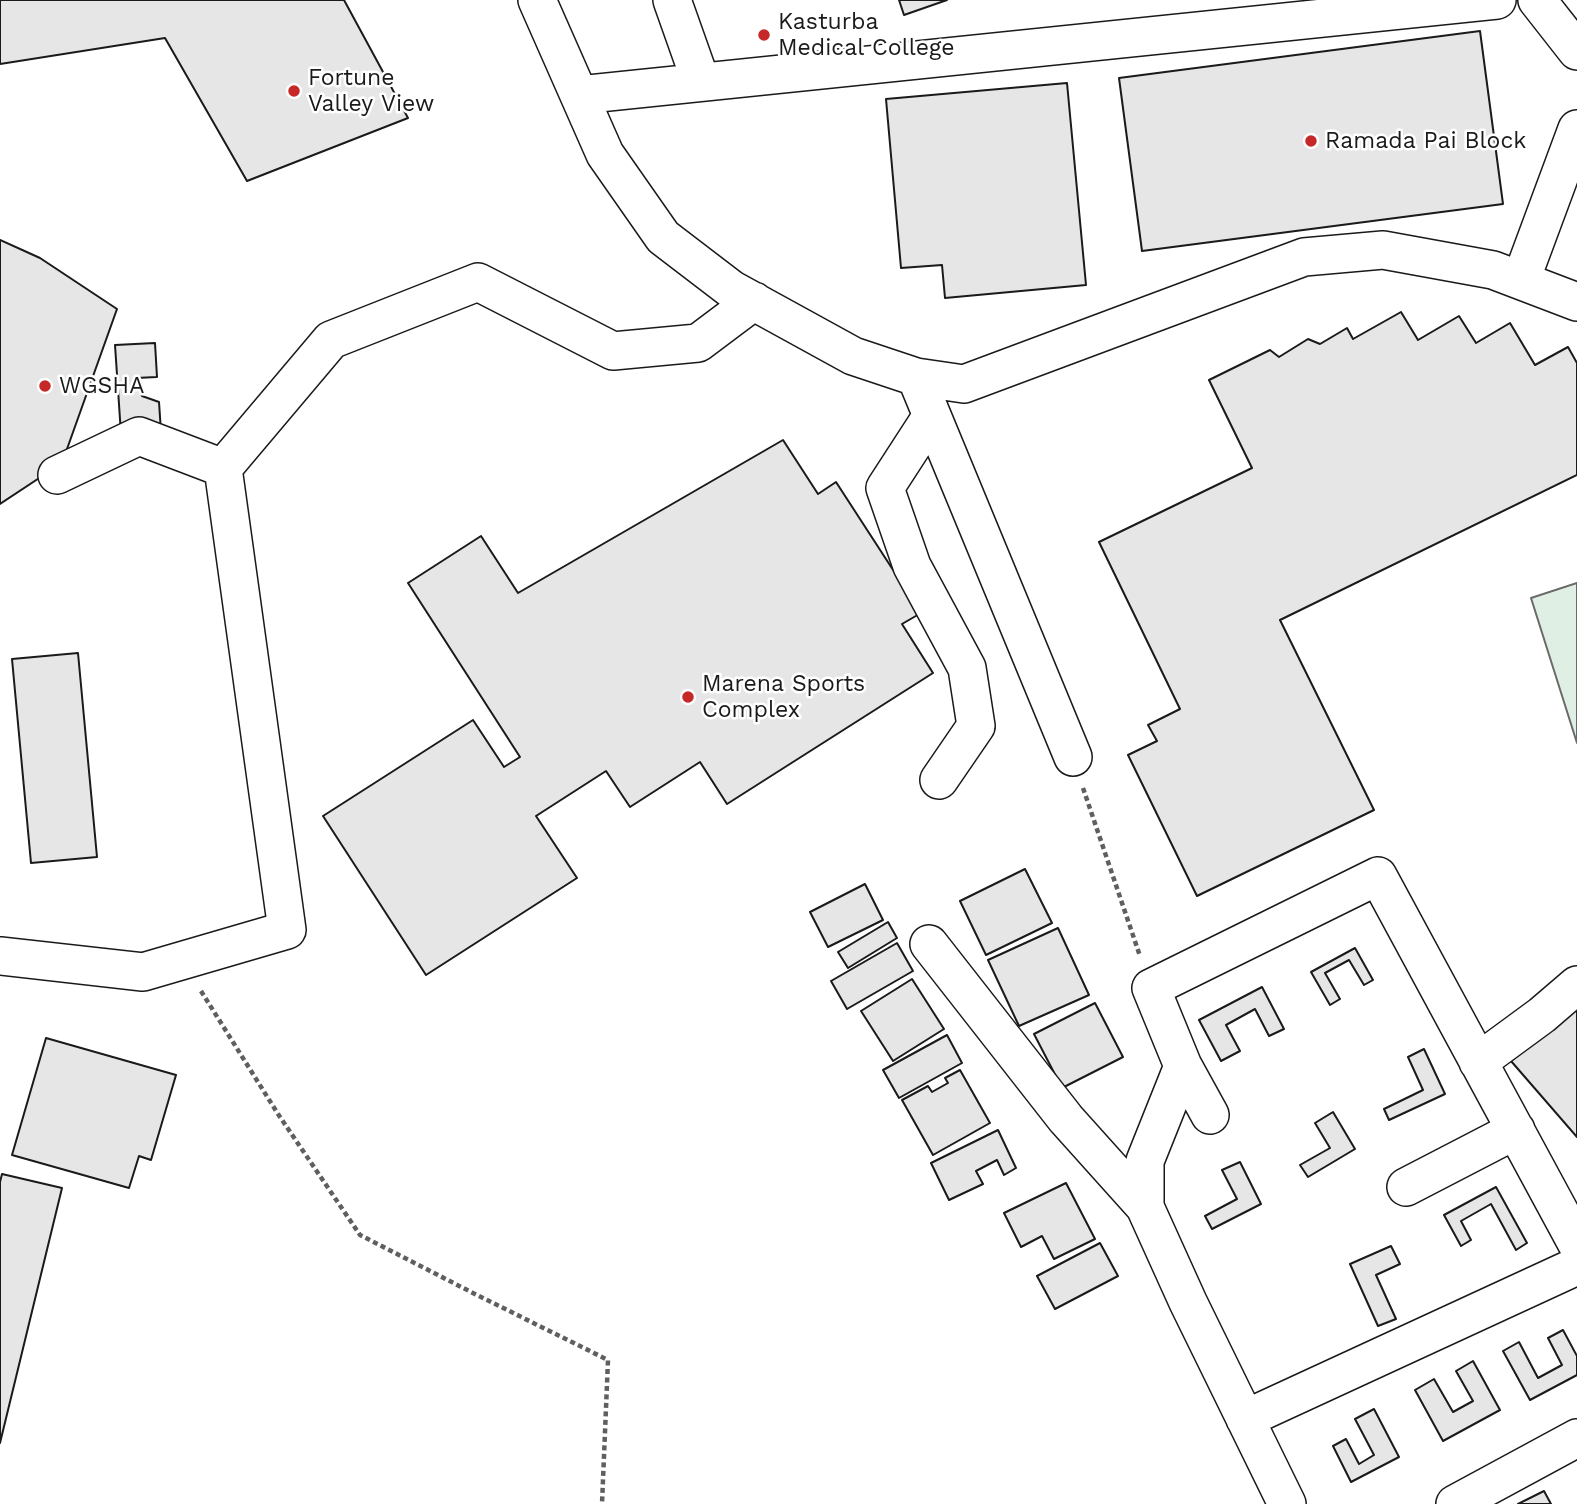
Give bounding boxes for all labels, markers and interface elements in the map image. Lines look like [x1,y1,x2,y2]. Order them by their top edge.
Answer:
place label: Kasturba Medical College [778,8,954,62]
marker: Kasturba Medical College [756,27,772,43]
place label: Fortune Valley View [308,64,434,118]
marker: Fortune Valley View [286,83,302,99]
place label: Ramada Pai Block [1325,127,1526,155]
marker: Ramada Pai Block [1303,133,1319,149]
place label: WGSHA [59,372,144,400]
marker: WGSHA [37,378,53,394]
place label: Marena Sports Complex [702,670,865,724]
marker: Marena Sports Complex [680,689,696,705]

